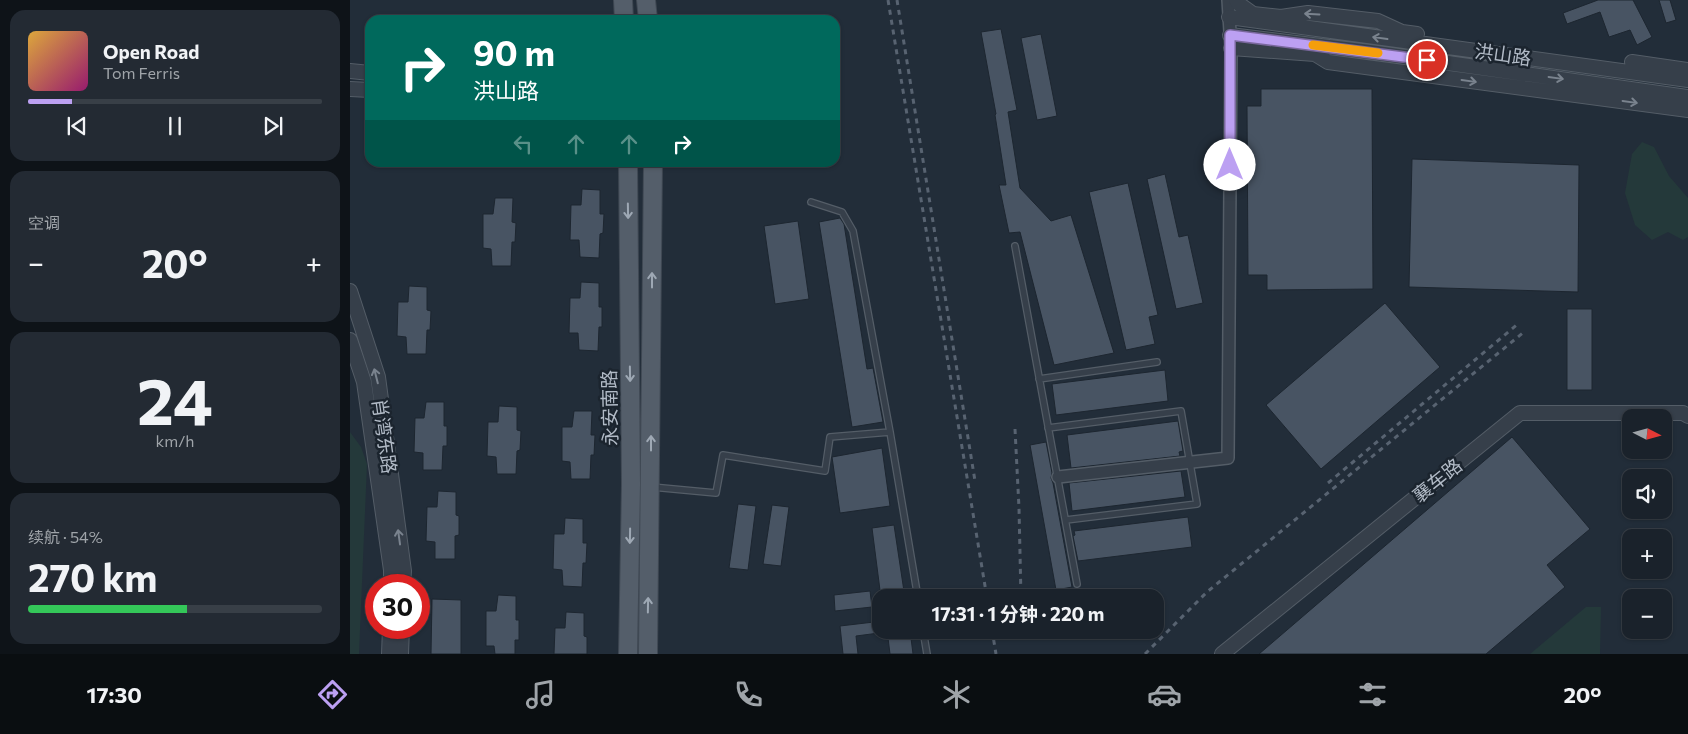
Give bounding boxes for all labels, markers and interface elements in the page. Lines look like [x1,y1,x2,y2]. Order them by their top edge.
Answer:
one-way arrow [1304,10,1320,19]
text: 90 m [473,30,555,73]
one-way arrow [1372,32,1388,42]
icon: right [390,35,455,100]
pin [1406,39,1448,81]
street label: 洪山路 [1473,39,1533,69]
text: Open Road [103,40,199,63]
icon: arrive [1413,46,1441,74]
text: Tom Ferris [103,63,180,82]
one-way arrow [1548,73,1564,83]
one-way arrow [1460,76,1476,86]
text: 洪山路 [473,77,539,104]
one-way arrow [1621,97,1637,107]
icon: previous [63,112,91,140]
icon: pause [161,112,189,140]
icon: next [259,112,287,140]
icon: left [509,130,537,158]
icon: ahead [562,130,590,158]
icon: ahead [615,130,643,158]
icon: right [668,130,696,158]
position arrow [1203,138,1255,190]
one-way arrow [623,202,633,219]
text: 空调 [28,213,60,232]
text: 20° [142,239,208,286]
text: − [28,245,44,279]
text: + [306,245,322,279]
one-way arrow [647,273,657,289]
text: 24 [137,359,213,438]
one-way arrow [625,365,635,381]
one-way arrow [371,368,380,384]
street label: 永安南路 [597,370,621,446]
street label: 肖湾东路 [368,397,402,475]
north arrow [1622,409,1672,459]
map controls [1622,409,1672,639]
text: km/h [156,431,194,450]
one-way arrow [646,435,656,452]
street label: 襄车路 [1408,453,1466,507]
button: sound [1622,469,1672,519]
text: 续航 · 54% [28,527,103,546]
one-way arrow [625,528,635,544]
one-way arrow [394,529,404,545]
button: + [1622,529,1672,579]
text: 270 km [28,553,158,600]
speed limit sign: 30 [365,574,430,639]
button: − [1622,589,1672,639]
one-way arrow [644,598,653,614]
text: 17:31 · 1 分钟 · 220 m [932,602,1104,625]
icon: directions [315,677,350,712]
icon: music [523,677,558,712]
icon: phone [731,677,766,712]
icon: climate [939,677,974,712]
icon: car [1147,677,1182,712]
icon: filters [1355,677,1390,712]
text: 17:30 [87,681,142,708]
text: 20° [1563,681,1601,708]

